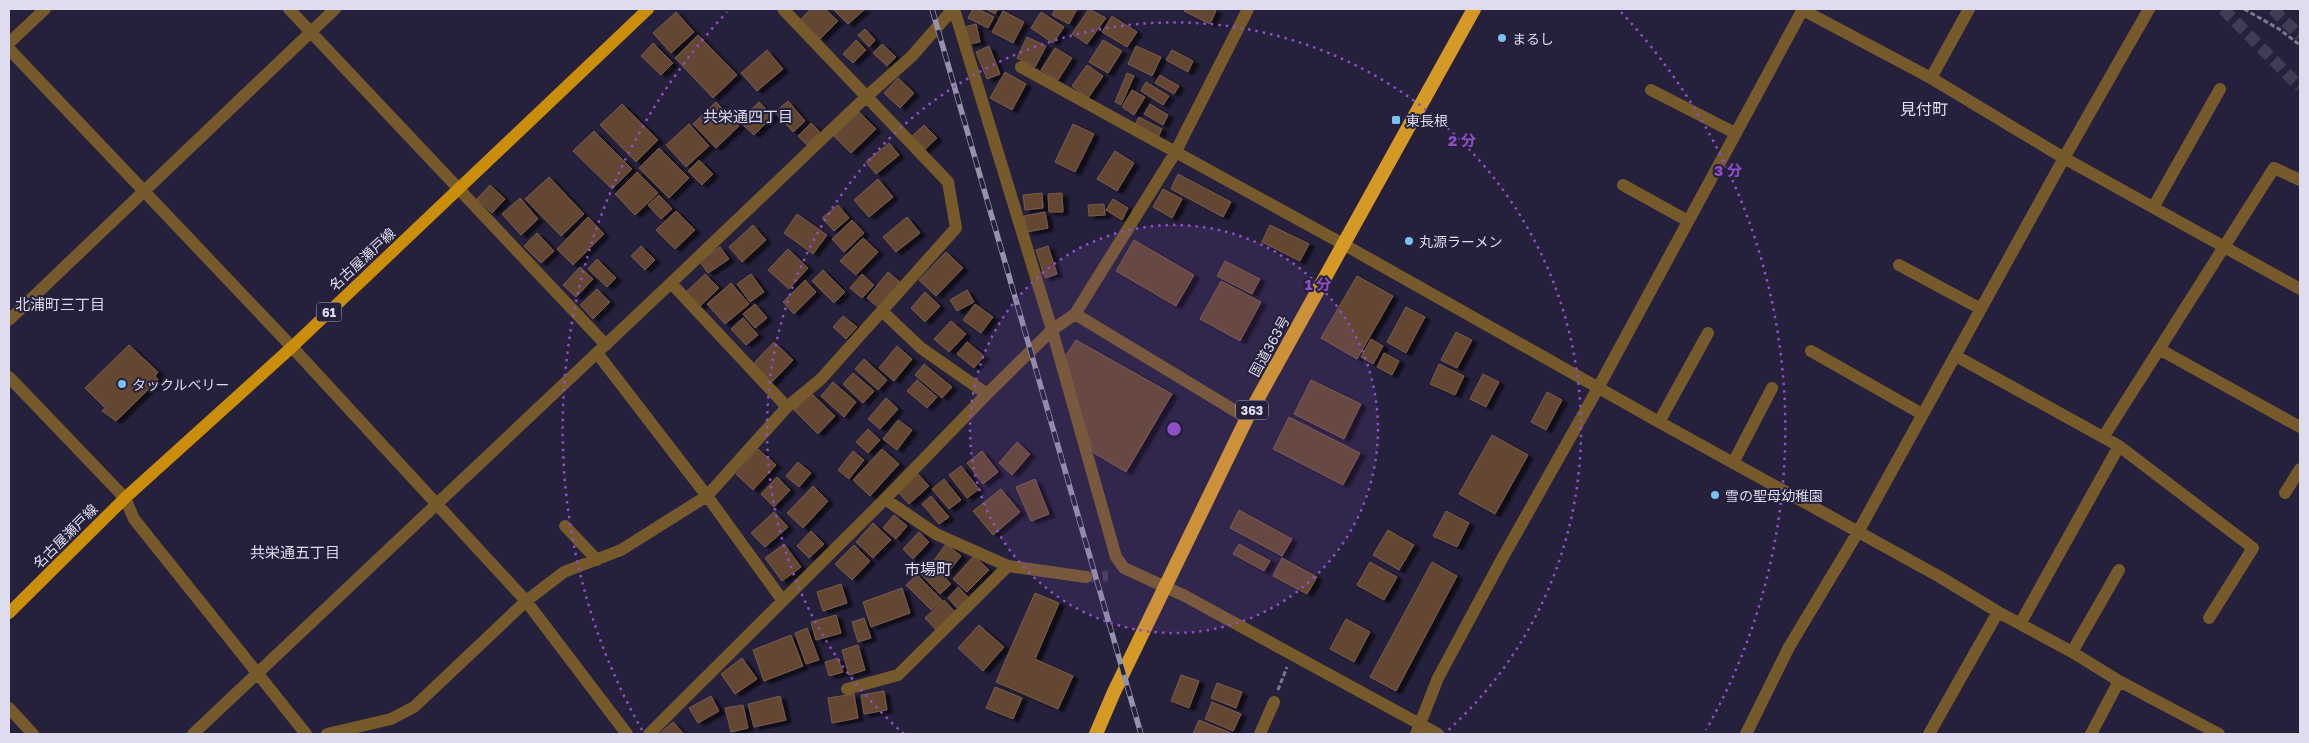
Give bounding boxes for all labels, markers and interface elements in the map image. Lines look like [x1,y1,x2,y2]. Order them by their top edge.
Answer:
place label: まるし [1512,30,1554,47]
marker: まるし [1496,32,1508,44]
district label: 見付町 [1900,99,1948,119]
district label: 共栄通四丁目 [703,107,793,125]
place label: 東長根 [1406,112,1448,129]
marker: 東長根 [1390,114,1402,126]
text: 2 分 [1448,131,1476,149]
text: 3 分 [1714,161,1742,179]
street label: 名古屋瀬戸線 [325,224,399,294]
place label: 丸源ラーメン [1419,233,1502,250]
marker: 丸源ラーメン [1403,235,1415,247]
text: 1 分 [1305,275,1331,293]
district label: 北浦町三丁目 [15,295,105,313]
road number: 61 [316,302,342,322]
street label: 国道363号 [1245,313,1293,379]
place label: タックルベリー [132,376,230,393]
marker: タックルベリー [116,378,128,390]
road number: 363 [1236,400,1268,420]
centre of rings [1165,420,1183,438]
place label: 雪の聖母幼稚園 [1725,487,1823,504]
marker: 雪の聖母幼稚園 [1709,489,1721,501]
street label: 名古屋瀬戸線 [29,500,101,572]
district label: 共栄通五丁目 [250,543,340,561]
district label: 市場町 [904,559,952,579]

